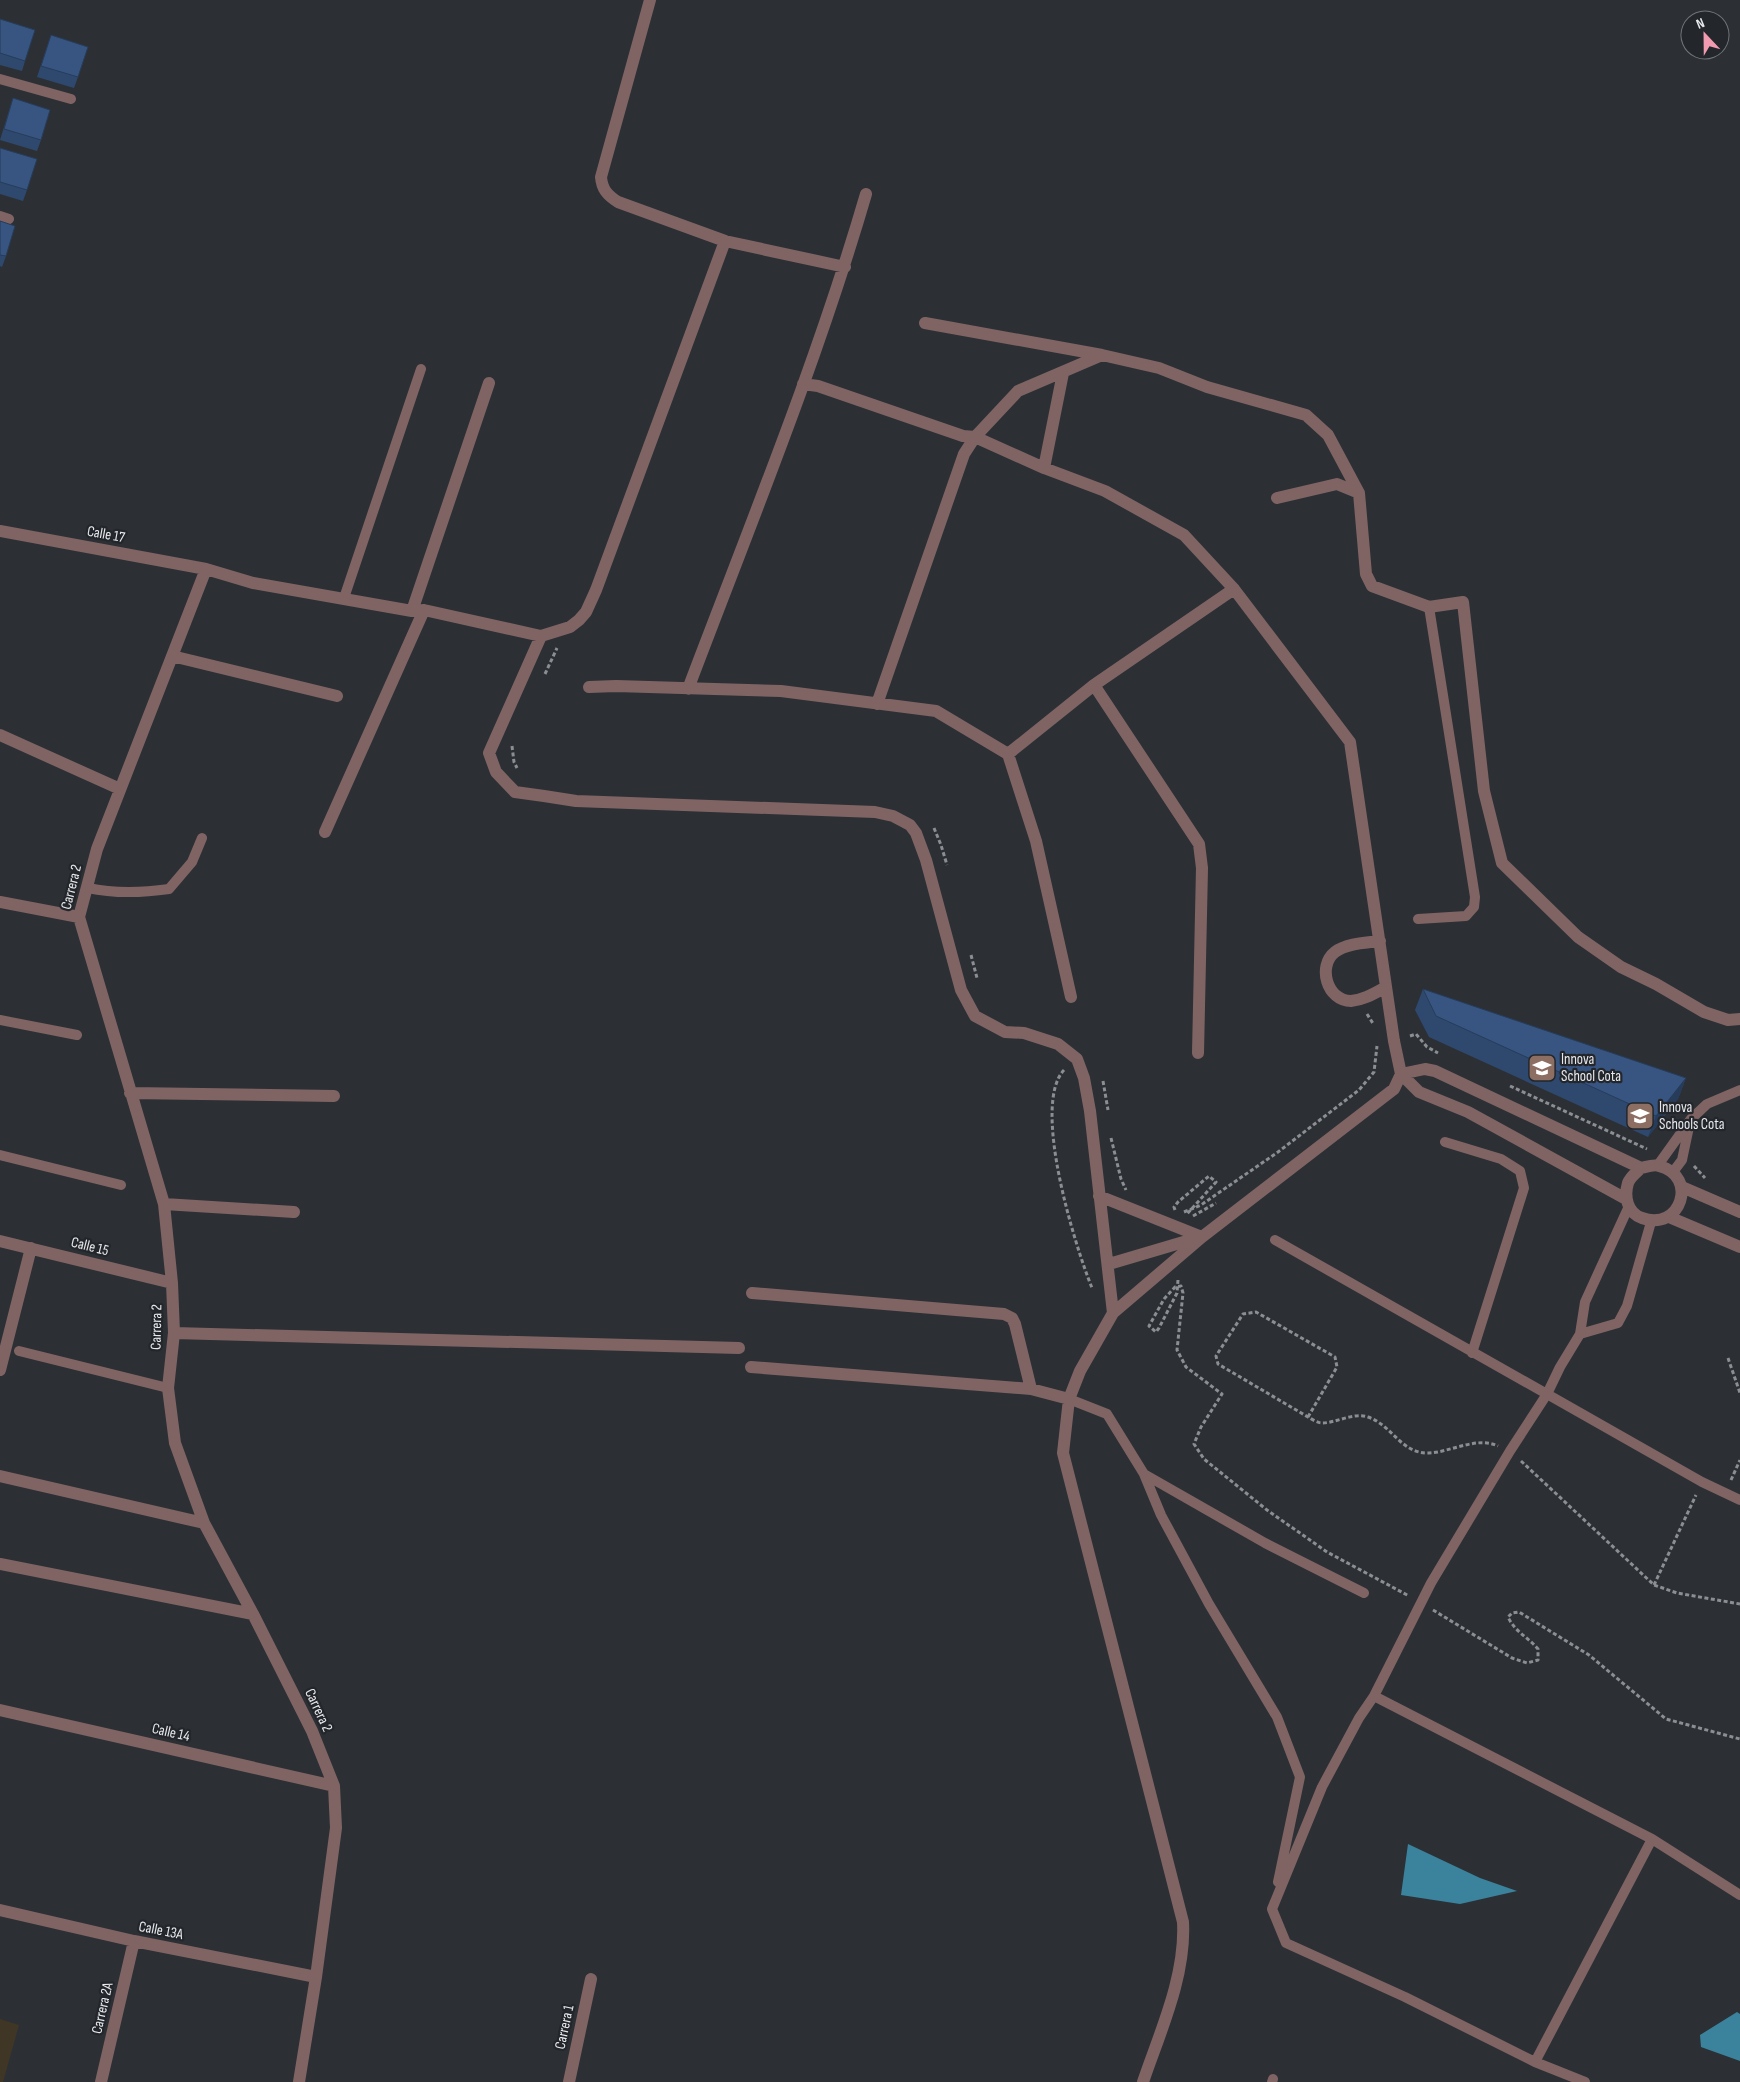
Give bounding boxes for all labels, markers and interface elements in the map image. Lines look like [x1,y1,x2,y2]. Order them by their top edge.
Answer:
north arrow [1680,10,1730,60]
text: N [1694,14,1707,33]
street label: Calle 17 [86,522,126,547]
street label: Carrera 2 [57,863,86,912]
place label: Innova School Cota [1561,1050,1621,1086]
school or university icon: Innova School Cota [1527,1053,1557,1083]
place label: Innova Schools Cota [1659,1098,1725,1134]
school or university icon: Innova Schools Cota [1625,1101,1655,1131]
street label: Calle 15 [69,1233,111,1260]
street label: Carrera 2 [147,1304,166,1350]
street label: Carrera 2 [300,1686,337,1735]
street label: Calle 14 [150,1719,192,1746]
street label: Calle 13A [137,1917,185,1944]
street label: Carrera 2A [87,1980,118,2036]
street label: Carrera 1 [551,2003,579,2051]

